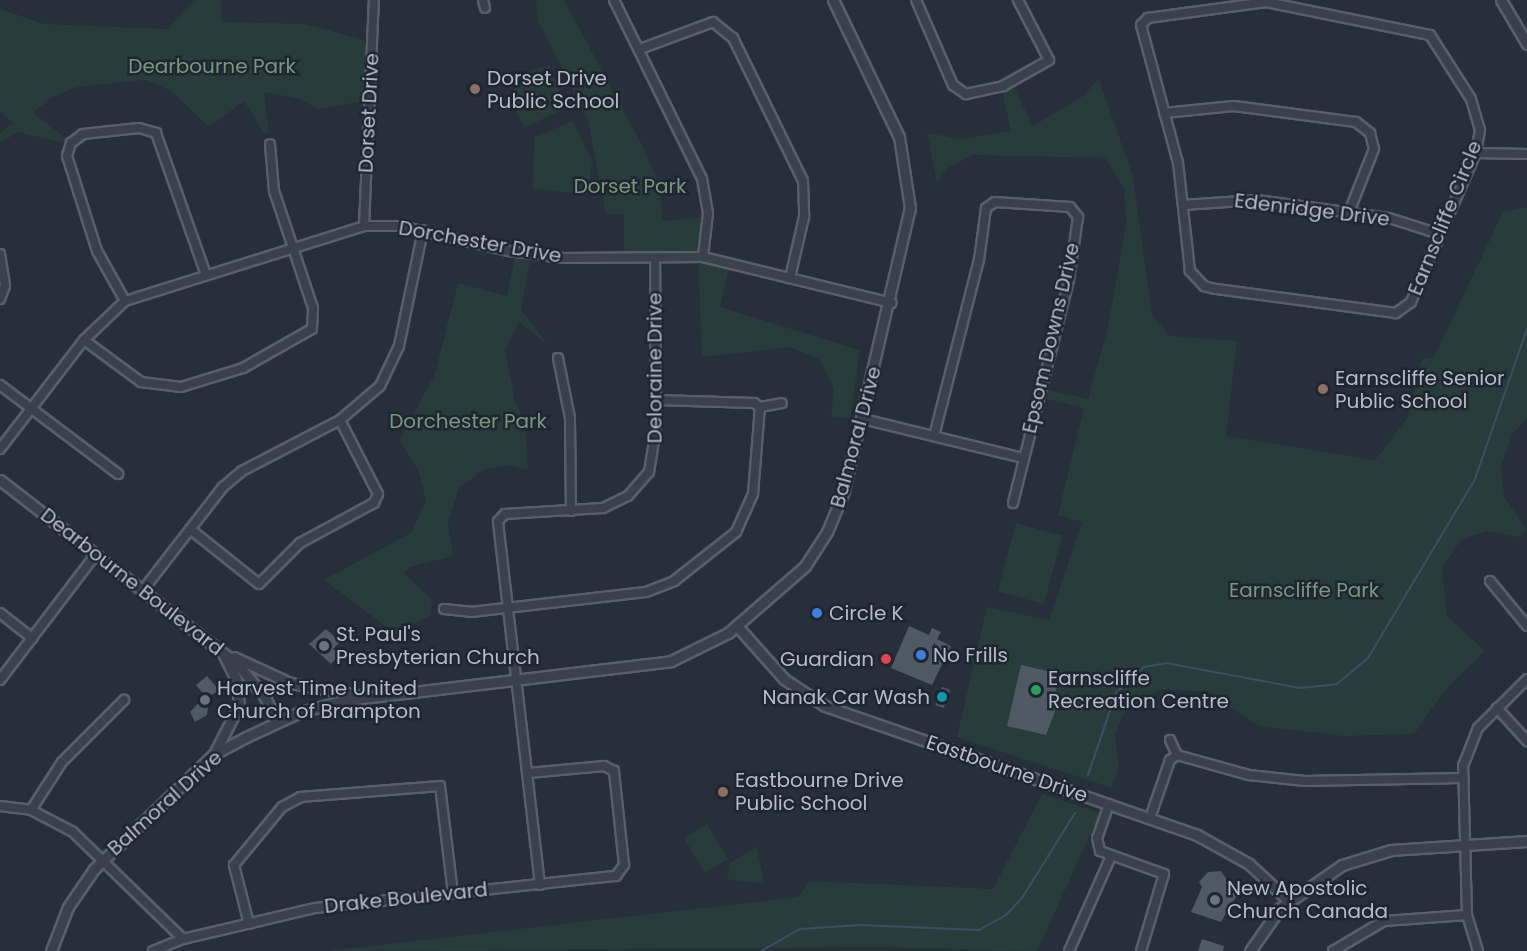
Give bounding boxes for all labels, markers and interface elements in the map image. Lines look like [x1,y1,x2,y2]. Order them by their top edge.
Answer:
street label: Dorset Drive [354,52,384,174]
park label: Dearbourne Park [128,54,296,78]
place label: Dorset Drive Public School [487,66,619,113]
marker: Dorset Drive Public School [468,82,482,96]
street label: Earnscliffe Circle [1403,137,1487,299]
park label: Dorset Park [574,174,686,198]
street label: Edenridge Drive [1233,189,1391,231]
street label: Dorchester Drive [397,216,563,268]
street label: Epsom Downs Drive [1017,240,1085,436]
street label: Deloraine Drive [643,293,667,443]
street label: Balmoral Drive [826,364,886,510]
place label: Earnscliffe Senior Public School [1335,366,1504,413]
marker: Earnscliffe Senior Public School [1316,382,1330,396]
park label: Dorchester Park [389,409,547,433]
street label: Dearbourne Boulevard [36,503,228,661]
park label: Earnscliffe Park [1229,578,1379,602]
place label: Circle K [829,601,904,625]
marker: Circle K [810,606,824,620]
place label: St. Paul's Presbyterian Church [336,622,540,669]
marker: St. Paul's Presbyterian Church [317,639,331,653]
place label: No Frills [933,643,1008,667]
place label: Guardian [780,647,874,671]
marker: No Frills [914,648,928,662]
marker: Guardian [879,652,893,666]
place label: Earnscliffe Recreation Centre [1048,666,1229,713]
place label: Harvest Time United Church of Brampton [217,676,421,723]
marker: Earnscliffe Recreation Centre [1029,683,1043,697]
place label: Nanak Car Wash [762,685,930,709]
marker: Nanak Car Wash [935,690,949,704]
marker: Harvest Time United Church of Brampton [198,693,212,707]
street label: Eastbourne Drive [923,730,1091,808]
street label: Balmoral Drive [103,745,227,861]
place label: Eastbourne Drive Public School [735,768,904,815]
marker: Eastbourne Drive Public School [716,785,730,799]
place label: New Apostolic Church Canada [1227,876,1388,923]
street label: Drake Boulevard [323,877,489,919]
marker: New Apostolic Church Canada [1208,893,1222,907]

